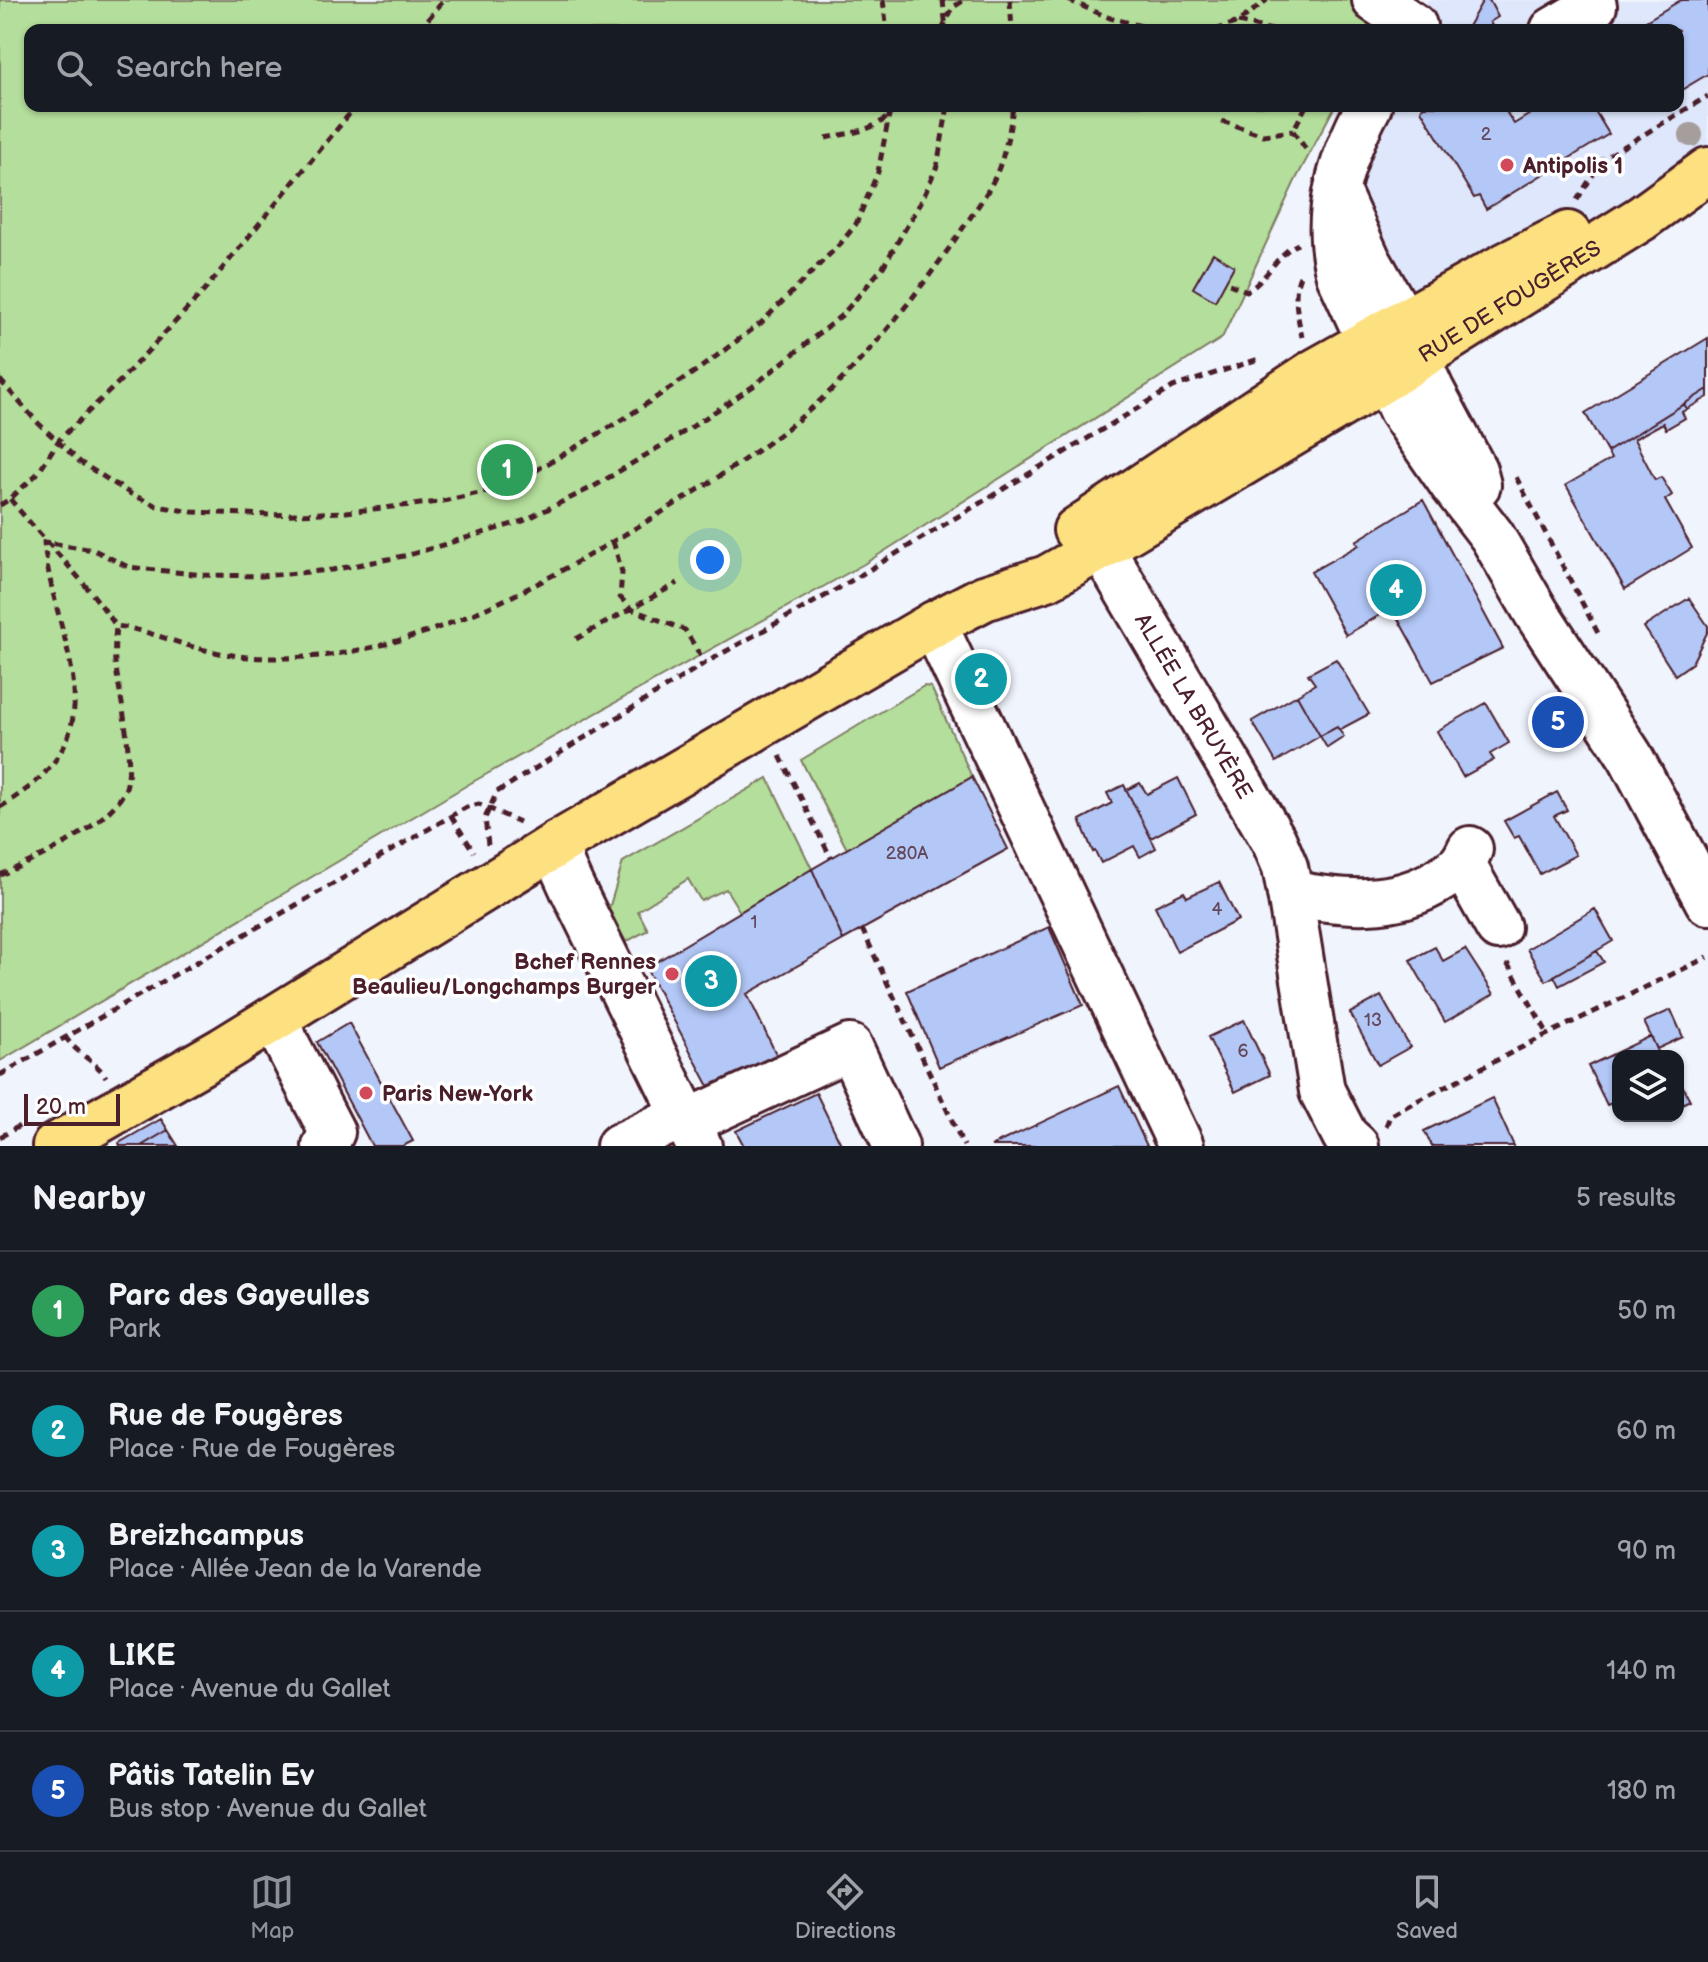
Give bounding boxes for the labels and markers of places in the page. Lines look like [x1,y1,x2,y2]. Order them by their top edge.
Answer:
place label: Antipolis 1 [1522,153,1623,180]
marker: Antipolis 1 [1498,156,1516,174]
pin: 1 [481,440,533,500]
pin: 4 [1370,560,1422,620]
pin: 2 [955,649,1007,709]
pin: 5 [1532,692,1584,752]
place label: Bchef Rennes Beaulieu/Longchamps Burger [352,949,656,1001]
pin: 3 [685,951,737,1011]
marker: Bchef Rennes Beaulieu/Longchamps Burger [663,965,681,983]
place label: Paris New-York [382,1081,533,1108]
marker: Paris New-York [357,1084,375,1102]

